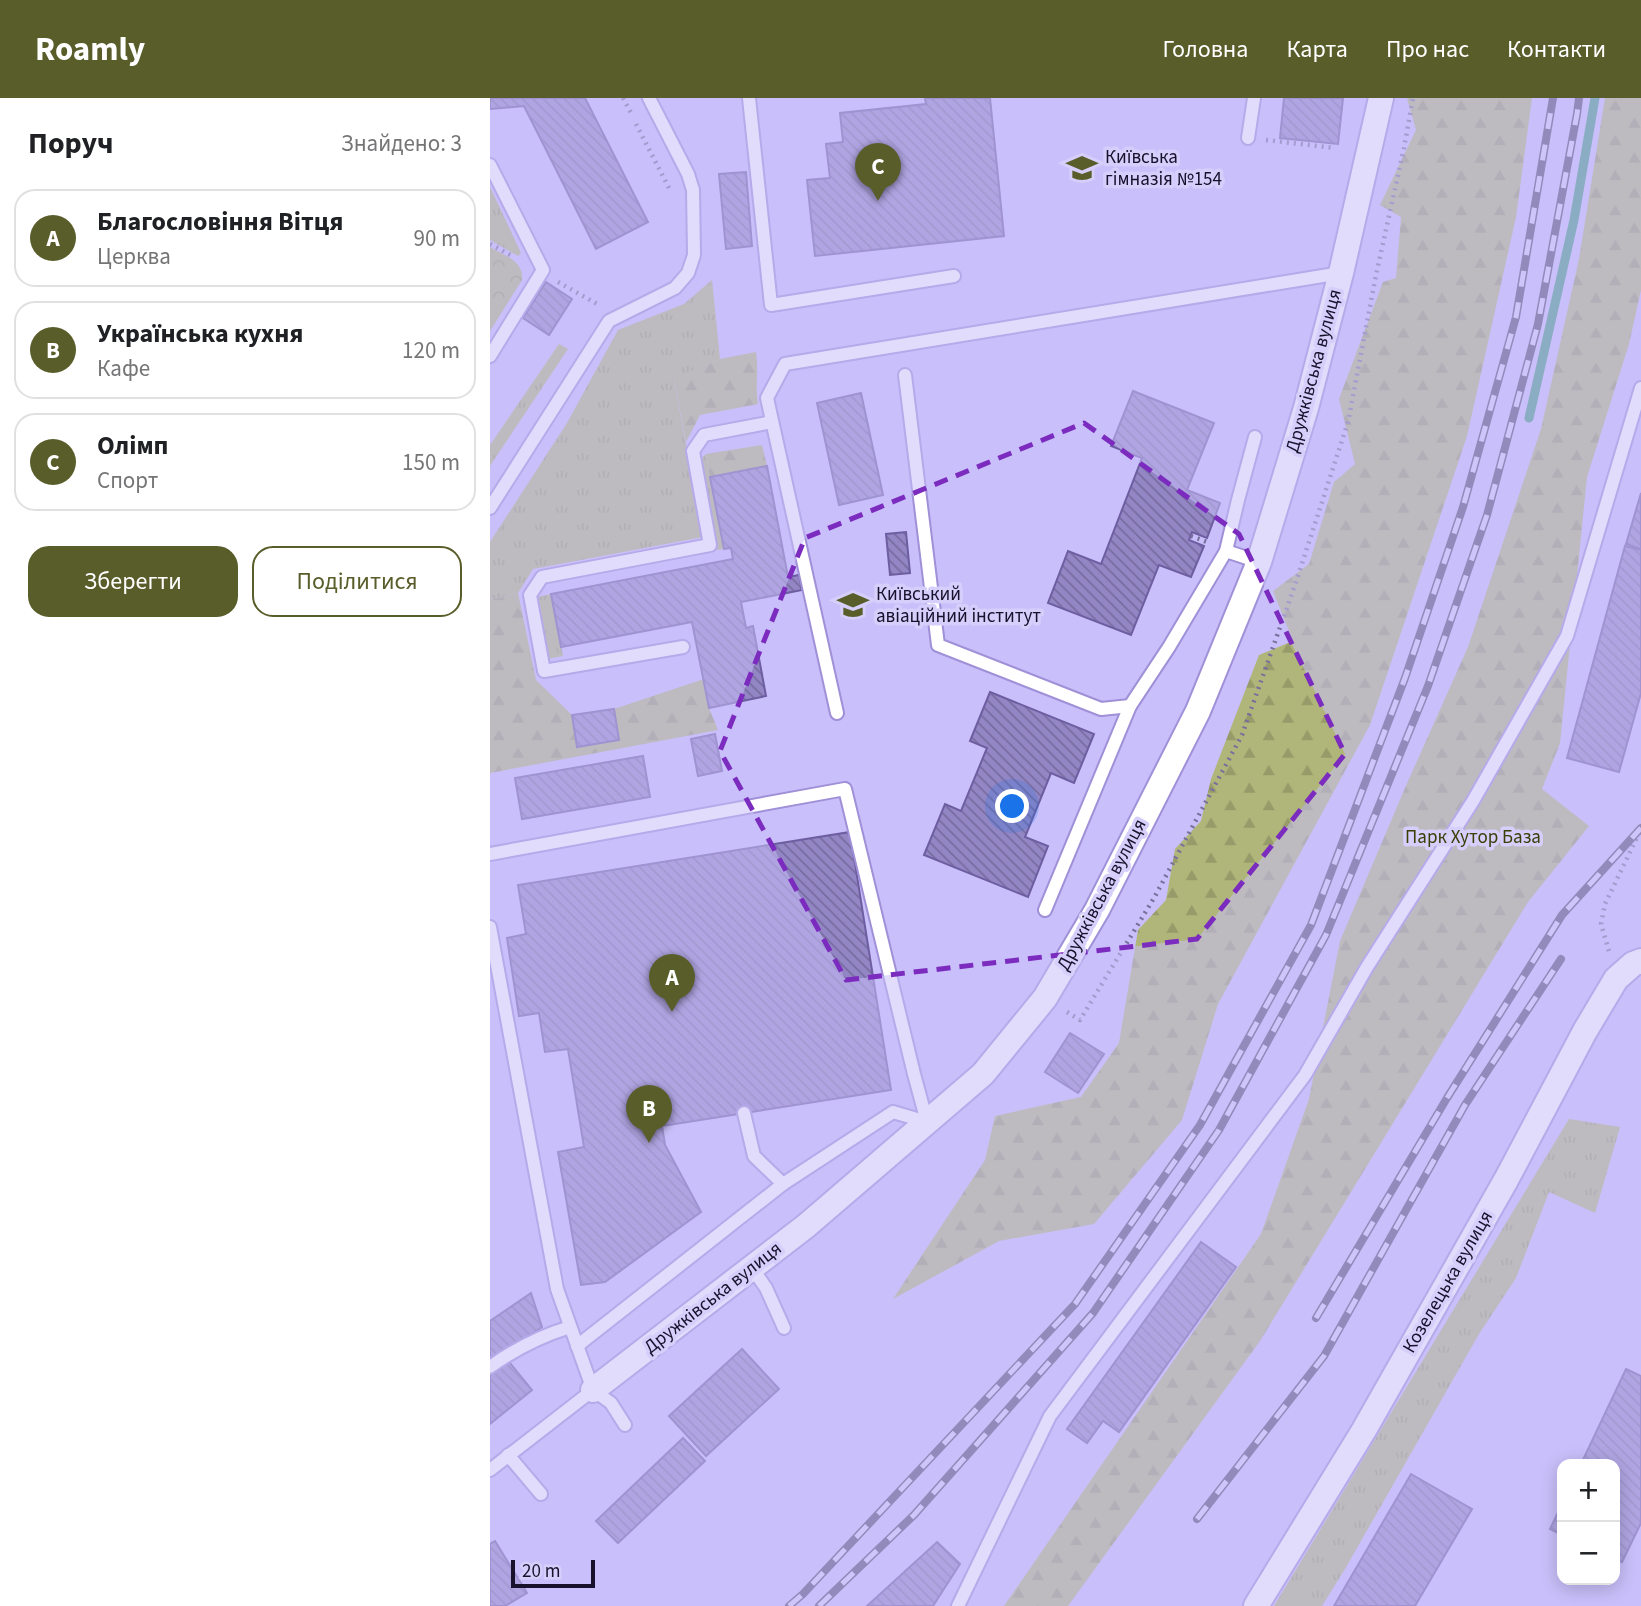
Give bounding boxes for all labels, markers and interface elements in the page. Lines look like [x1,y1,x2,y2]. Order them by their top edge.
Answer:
text: Roamly [35,26,145,73]
text: Головна [1162,32,1248,67]
text: Карта [1286,32,1348,67]
text: Про нас [1386,32,1469,67]
text: Контакти [1507,32,1606,67]
text: Поруч [28,122,114,165]
text: Знайдено: 3 [341,127,462,160]
pin: C [855,143,901,201]
place label: Київська гімназія №154 [1105,144,1222,193]
school or university icon: Київська гімназія №154 [1065,151,1099,185]
text: Благословіння Вітця [97,203,343,240]
text: A [46,222,60,255]
text: 90 m [413,222,460,255]
text: Церква [97,240,171,273]
street label: Дружківська вулиця [1279,286,1349,456]
text: Українська кухня [97,315,303,352]
text: B [46,334,60,367]
text: 120 m [402,334,460,367]
text: Кафе [97,352,150,385]
text: Олімп [97,427,169,464]
text: C [46,446,60,479]
text: 150 m [402,446,460,479]
text: Спорт [97,464,158,497]
button: Зберегти [28,546,238,617]
button: Поділитися [252,546,462,617]
place label: Київський авіаційний інститут [876,581,1041,630]
school or university icon: Київський авіаційний інститут [836,588,870,622]
your location [995,789,1029,823]
street label: Дружківська вулиця [1051,814,1153,976]
park label: Парк Хутор База [1405,824,1541,851]
pin: A [649,954,695,1012]
pin: B [626,1085,672,1143]
street label: Козелецька вулиця [1396,1206,1500,1358]
street label: Дружківська вулиця [638,1235,788,1361]
map controls [1557,1459,1620,1585]
button: + [1557,1459,1620,1522]
button: − [1557,1522,1620,1585]
scale bar [511,1557,595,1589]
text: 20 m [522,1558,560,1585]

